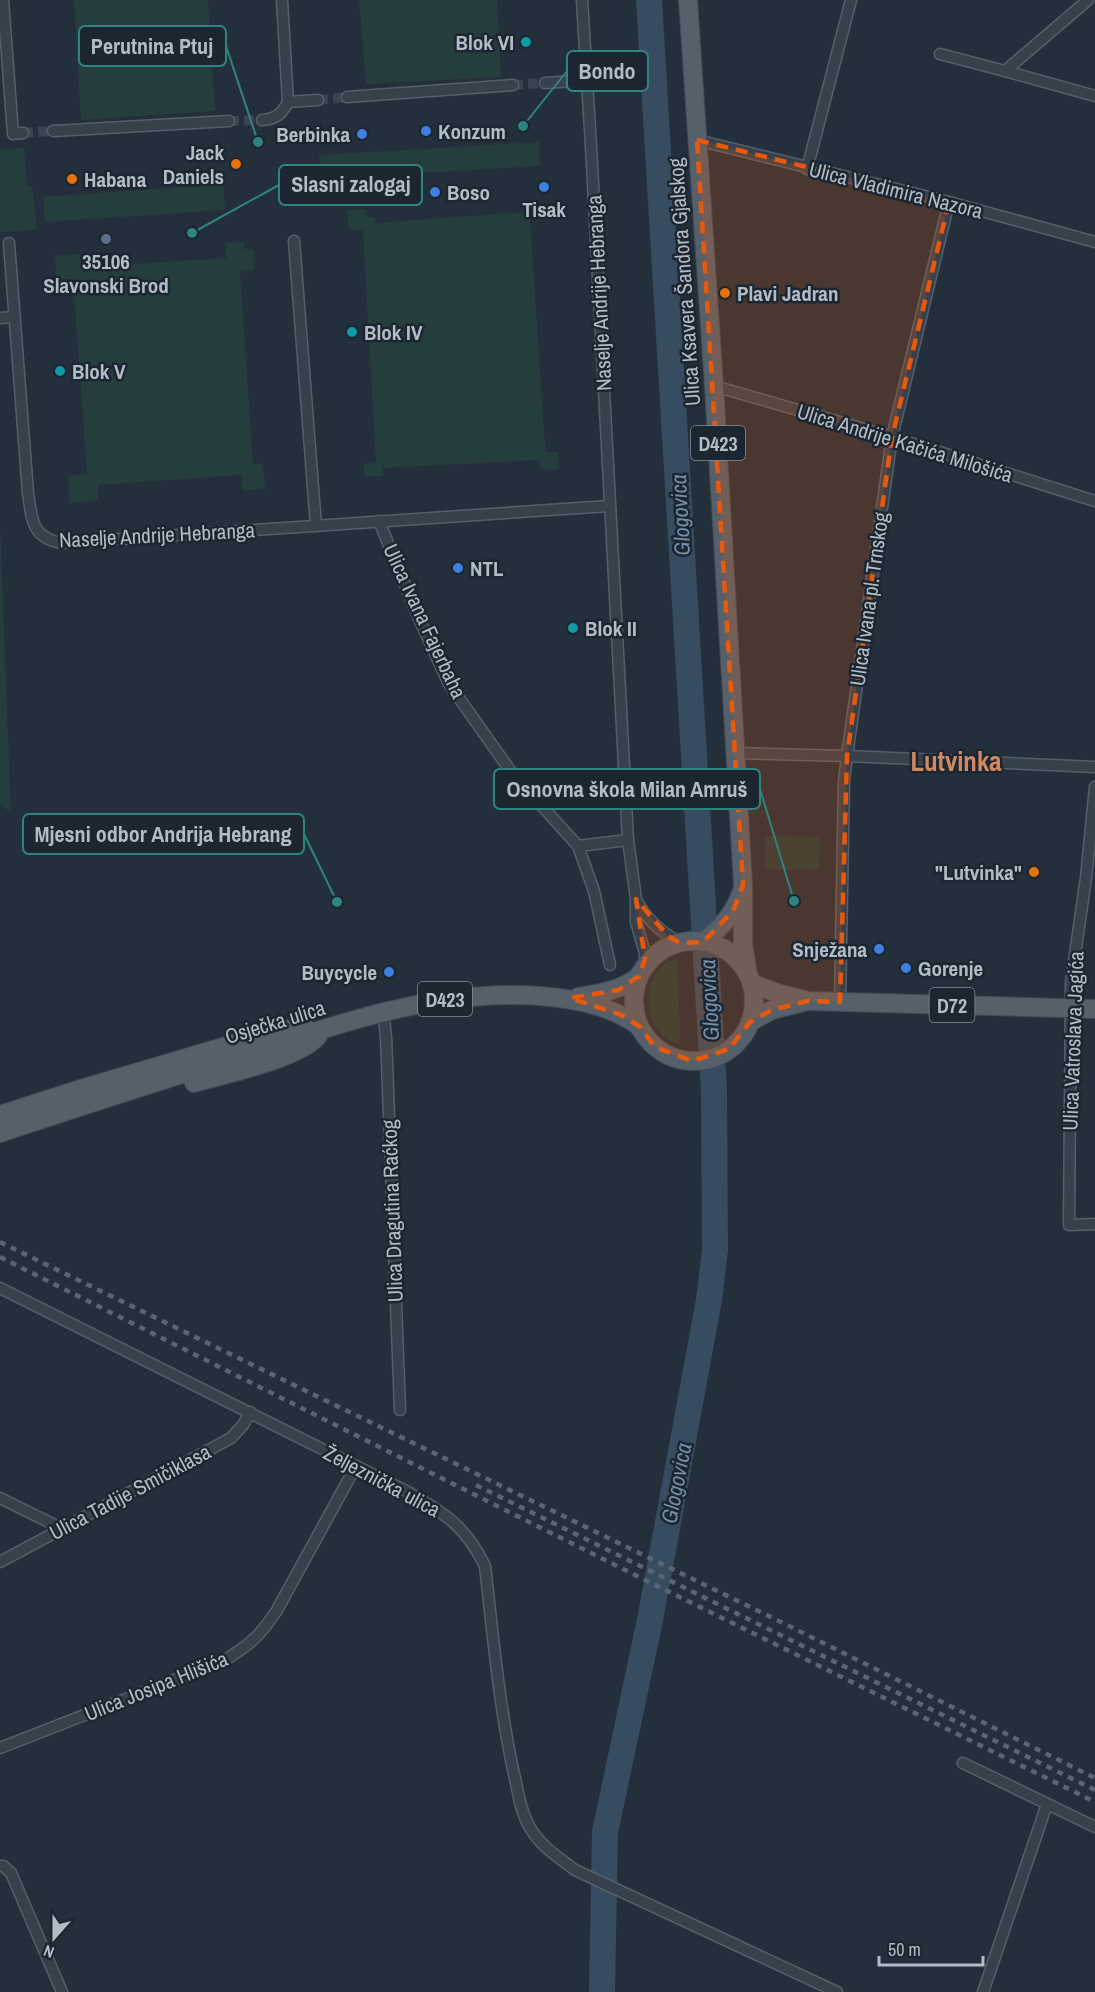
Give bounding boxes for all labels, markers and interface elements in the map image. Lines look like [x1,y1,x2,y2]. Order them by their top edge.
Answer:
callout: Perutnina Ptuj [79,26,226,66]
place label: Blok VI [456,28,514,57]
text: Perutnina Ptuj [91,31,213,61]
marker: Blok VI [519,35,533,49]
callout: Bondo [567,51,648,91]
text: Bondo [578,56,636,86]
place label: Konzum [438,117,506,146]
place label: Berbinka [276,120,350,149]
marker: Konzum [419,124,433,138]
marker: Berbinka [355,127,369,141]
place label: Jack Daniels [163,138,224,191]
street label: Ulica Vladimira Nazora [806,154,986,226]
street label: Ulica Ksavera Šandora Gjalskog [661,156,707,407]
marker: Jack Daniels [229,157,243,171]
place label: Habana [84,165,147,194]
callout: Slasni zalogaj [279,165,422,205]
text: Slasni zalogaj [291,169,411,199]
marker: Habana [65,172,79,186]
place label: Boso [447,178,490,207]
marker: Tisak [537,180,551,194]
marker: Boso [428,185,442,199]
street label: Naselje Andrije Hebranga [579,194,619,392]
place label: Tisak [522,195,566,224]
marker: 35106 Slavonski Brod [99,232,113,246]
place label: 35106 Slavonski Brod [43,247,169,300]
place label: Plavi Jadran [737,279,838,308]
marker: Plavi Jadran [718,286,732,300]
place label: Blok IV [364,318,423,347]
marker: Blok IV [345,325,359,339]
place label: Blok V [72,357,126,386]
marker: Blok V [53,364,67,378]
street label: Ulica Andrije Kačića Milošića [794,396,1017,490]
road number: D423 [691,426,745,460]
water label: Glogovica [663,474,697,556]
street label: Ulica Ivana pl. Trnskog [842,510,896,688]
street label: Naselje Andrije Hebranga [58,515,256,555]
street label: Ulica Ivana Fajerbaha [376,539,474,703]
place label: NTL [470,554,504,583]
marker: NTL [451,561,465,575]
place label: Blok II [585,614,637,643]
marker: Blok II [566,621,580,635]
district label: Lutvinka [910,743,1002,779]
callout: Osnovna škola Milan Amruš [494,769,760,809]
text: Osnovna škola Milan Amruš [507,774,747,804]
callout: Mjesni odbor Andrija Hebrang [23,814,304,854]
text: Mjesni odbor Andrija Hebrang [35,819,291,849]
place label: "Lutvinka" [935,858,1022,887]
marker: "Lutvinka" [1027,865,1041,879]
place label: Snježana [792,935,867,964]
marker: Snježana [872,942,886,956]
street label: Ulica Vatroslava Jagića [1055,950,1091,1131]
place label: Gorenje [918,954,983,983]
place label: Buycycle [301,958,377,987]
water label: Glogovica [692,959,726,1041]
marker: Gorenje [899,961,913,975]
marker: Buycycle [382,965,396,979]
road number: D423 [418,982,472,1016]
road number: D72 [930,988,974,1022]
street label: Osječka ulica [221,993,329,1051]
street label: Ulica Dragutina Raćkog [374,1119,410,1303]
street label: Ulica Tadije Smičiklasa [44,1437,216,1547]
street label: Željeznička ulica [319,1438,446,1524]
water label: Glogovica [654,1440,698,1526]
street label: Ulica Josipa Hlišića [80,1644,232,1728]
north arrow [24,1908,84,1968]
scale bar [879,1929,982,1967]
text: 50 m [888,1937,921,1962]
text: N [40,1940,57,1964]

